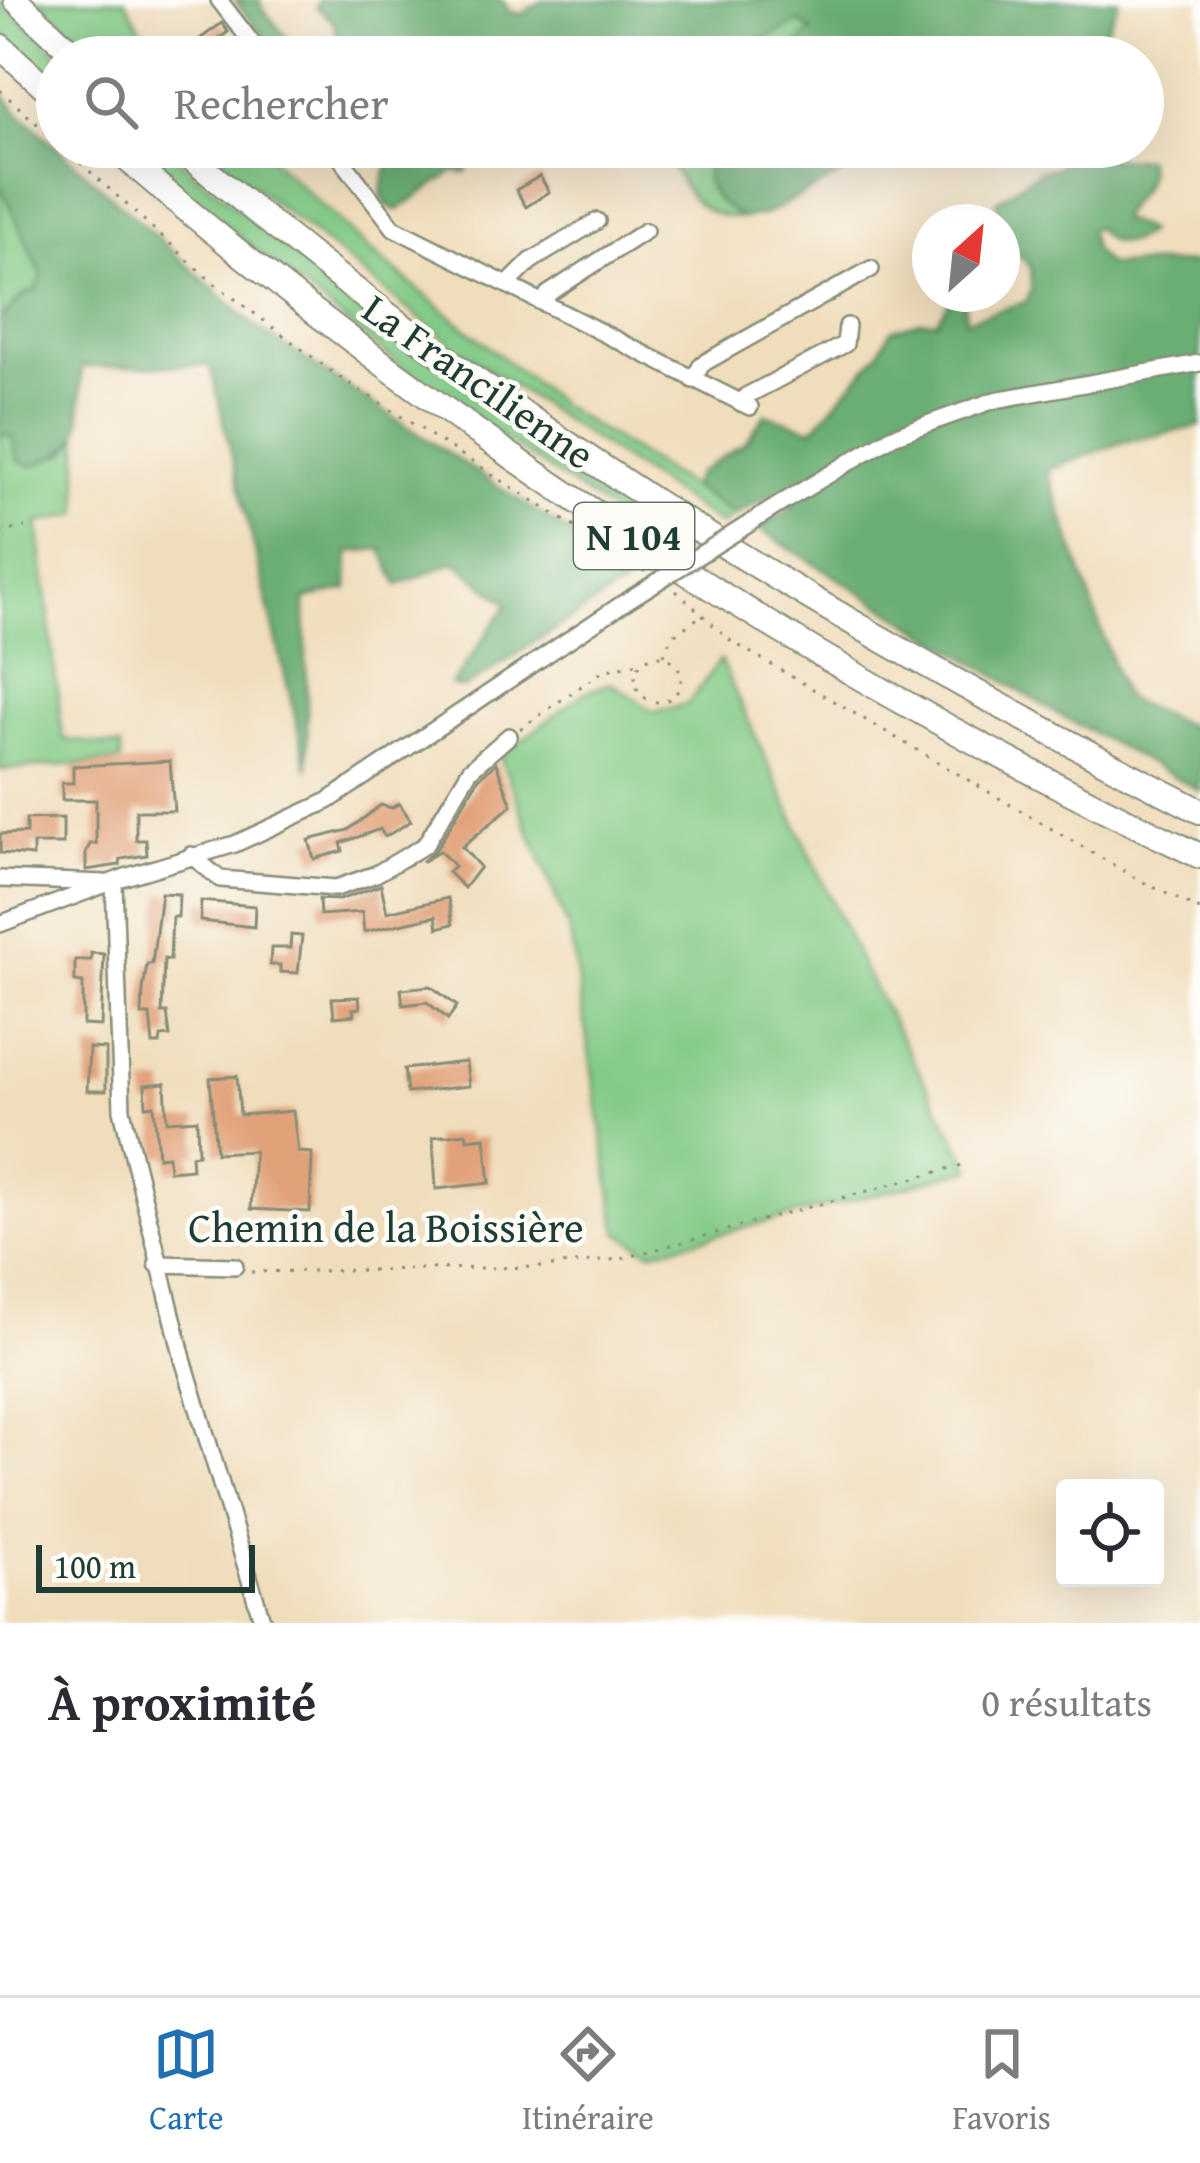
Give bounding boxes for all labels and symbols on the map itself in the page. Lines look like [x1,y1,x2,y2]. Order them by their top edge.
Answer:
north arrow [912,204,1020,312]
street label: La Francilienne [351,278,608,483]
road number: N 104 [574,503,694,569]
street label: Chemin de la Boissière [188,1196,584,1257]
scale bar [36,1539,255,1592]

